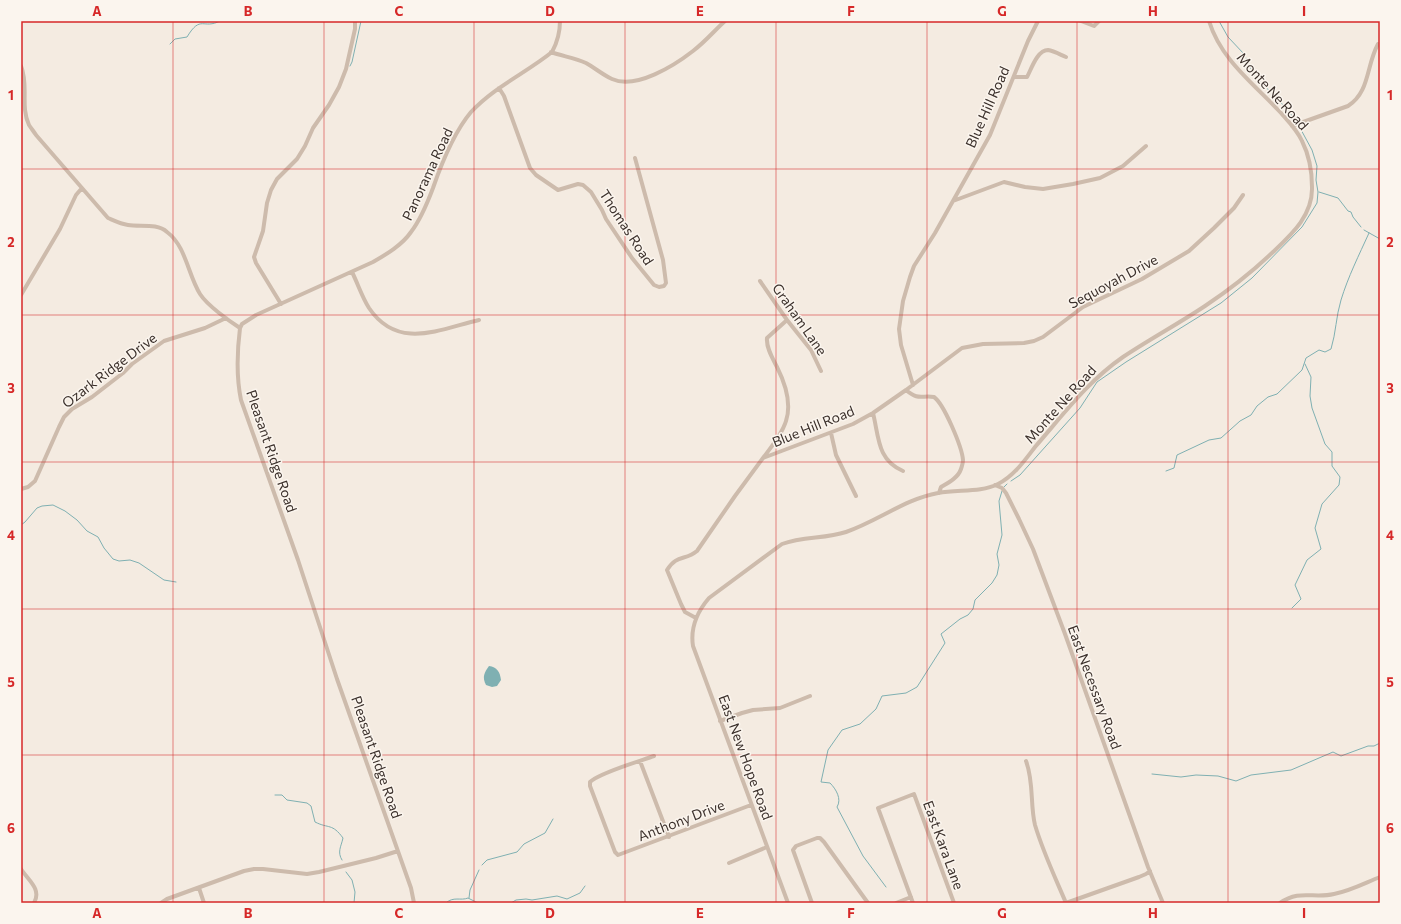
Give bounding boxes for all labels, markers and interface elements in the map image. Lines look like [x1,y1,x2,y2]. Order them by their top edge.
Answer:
text: A [92,3,102,19]
text: B [244,3,253,19]
text: C [395,3,404,19]
text: D [545,3,555,19]
text: E [696,3,704,19]
text: F [847,3,855,19]
text: G [997,3,1007,19]
text: H [1148,3,1158,19]
text: I [1302,3,1306,19]
street label: Monte Ne Road [1234,49,1312,133]
street label: Blue Hill Road [962,64,1012,150]
text: 1 [8,87,14,103]
text: 1 [1387,87,1393,103]
street label: Panorama Road [398,125,456,223]
street label: Thomas Road [596,186,658,268]
text: 2 [7,234,15,250]
text: 2 [1386,234,1394,250]
street label: Sequoyah Drive [1065,250,1161,312]
street label: Graham Lane [769,280,831,358]
street label: Ozark Ridge Drive [58,329,160,411]
street label: Monte Ne Road [1021,362,1099,446]
text: 3 [7,380,15,396]
text: 3 [1386,380,1394,396]
street label: Pleasant Ridge Road [243,387,301,515]
street label: Blue Hill Road [769,402,857,450]
text: 4 [7,527,15,543]
text: 4 [1386,527,1394,543]
street label: East Necessary Road [1065,623,1125,751]
text: 5 [7,674,15,690]
text: 5 [1386,674,1394,690]
street label: East New Hope Road [715,692,777,822]
street label: Pleasant Ridge Road [348,693,406,821]
street label: Anthony Drive [635,796,727,844]
street label: East Kara Lane [920,798,968,892]
text: 6 [7,820,15,836]
text: 6 [1386,820,1394,836]
text: A [92,905,102,921]
text: B [244,905,253,921]
text: C [395,905,404,921]
text: D [545,905,555,921]
text: E [696,905,704,921]
text: F [847,905,855,921]
text: G [997,905,1007,921]
text: H [1148,905,1158,921]
text: I [1302,905,1306,921]

